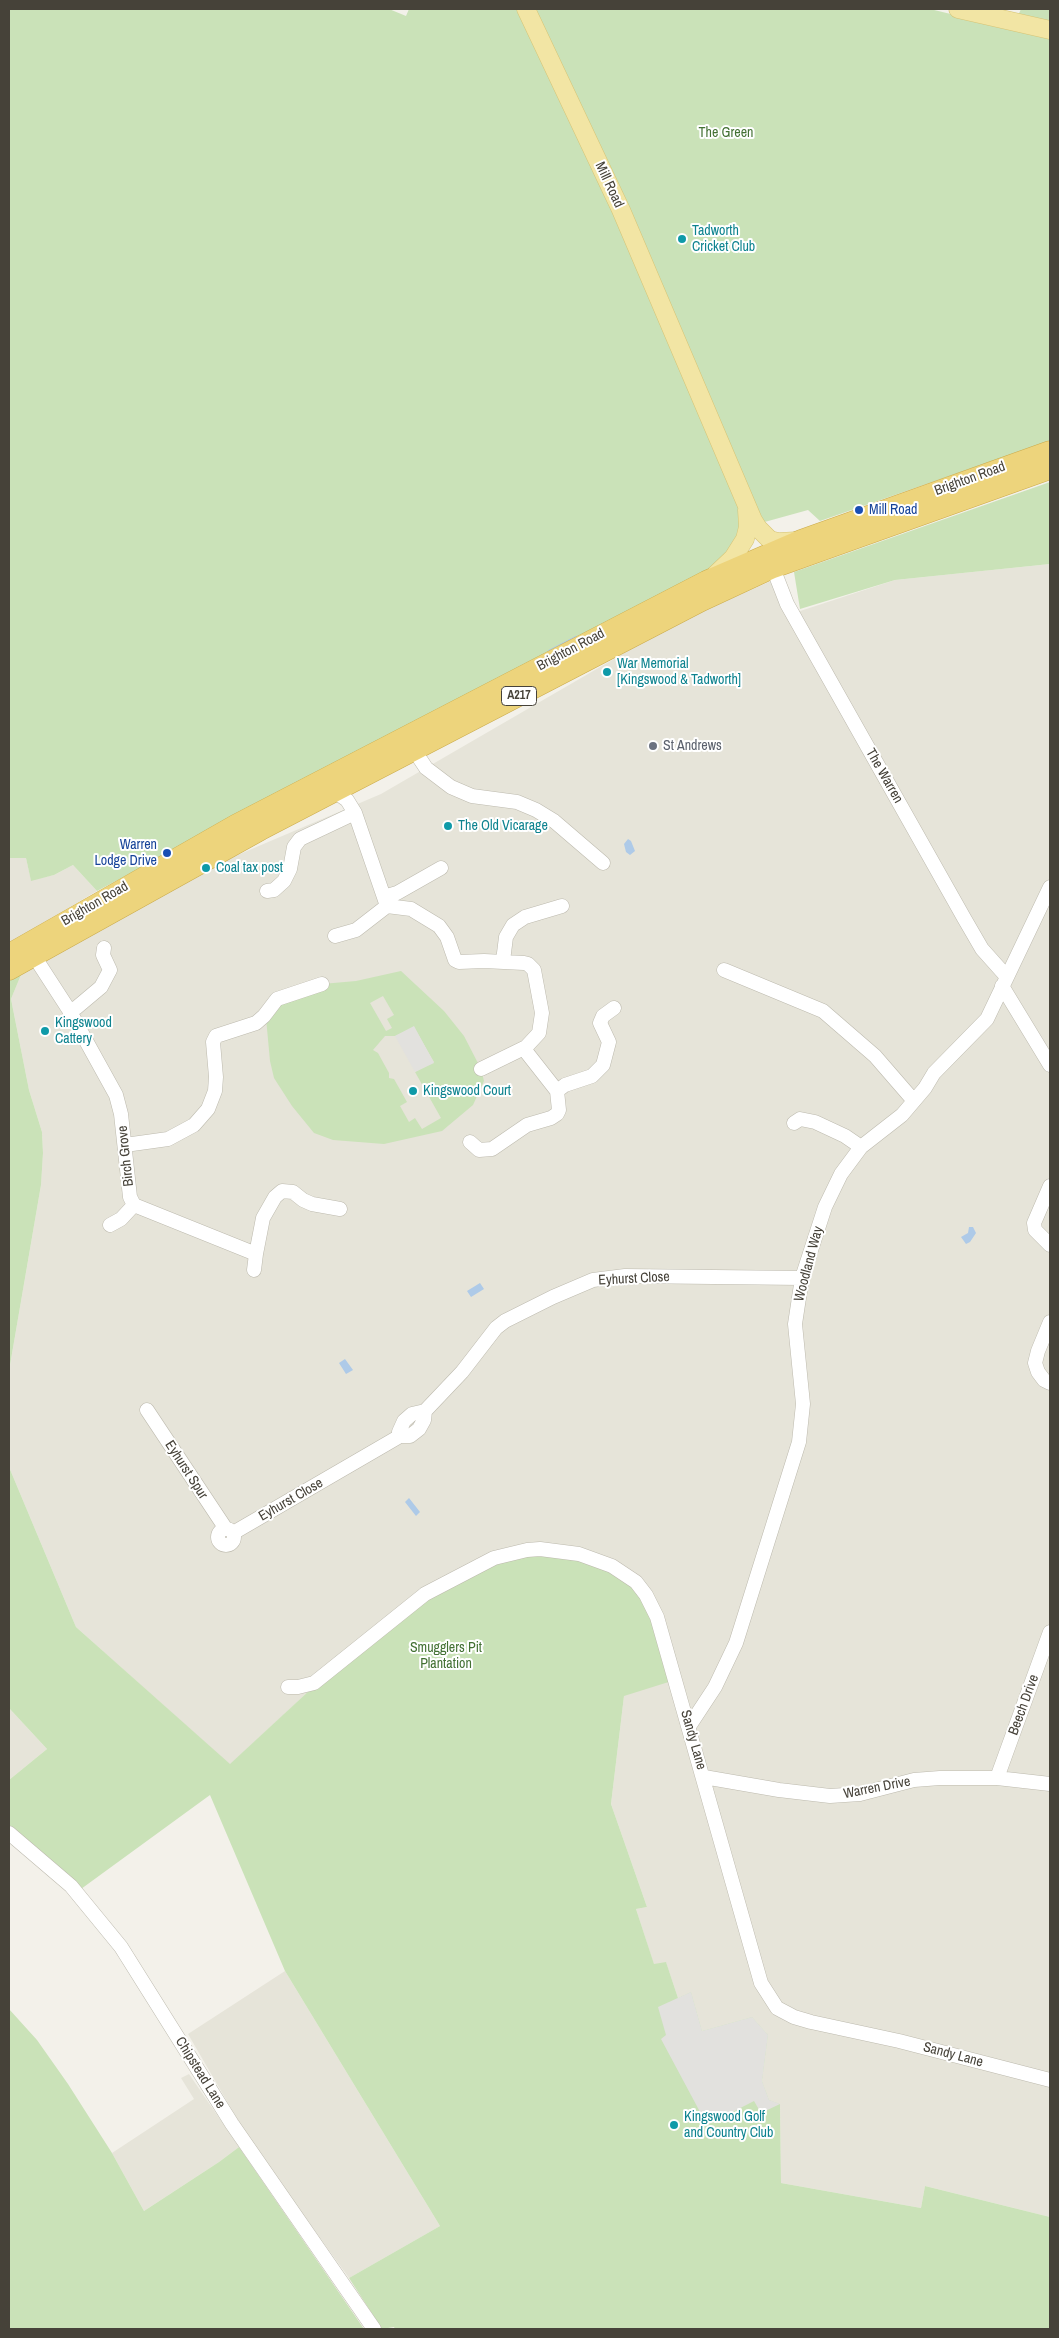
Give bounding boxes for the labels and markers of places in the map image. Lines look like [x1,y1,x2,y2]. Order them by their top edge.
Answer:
place label: Tadworth Cricket Club [692,223,755,256]
marker: Tadworth Cricket Club [676,233,688,245]
place label: Mill Road [869,502,917,518]
marker: Mill Road [853,504,865,516]
place label: War Memorial [Kingswood & Tadworth] [617,656,741,689]
marker: War Memorial [Kingswood & Tadworth] [601,666,613,678]
place label: St Andrews [663,738,722,754]
marker: St Andrews [647,740,659,752]
place label: The Old Vicarage [458,818,548,834]
marker: The Old Vicarage [442,820,454,832]
place label: Warren Lodge Drive [94,837,157,870]
marker: Warren Lodge Drive [161,847,173,859]
place label: Coal tax post [216,860,283,876]
marker: Coal tax post [200,862,212,874]
place label: Kingswood Cattery [55,1015,112,1048]
marker: Kingswood Cattery [39,1025,51,1037]
place label: Kingswood Court [423,1083,511,1099]
marker: Kingswood Court [407,1085,419,1097]
place label: Kingswood Golf and Country Club [684,2109,773,2142]
marker: Kingswood Golf and Country Club [668,2119,680,2131]

